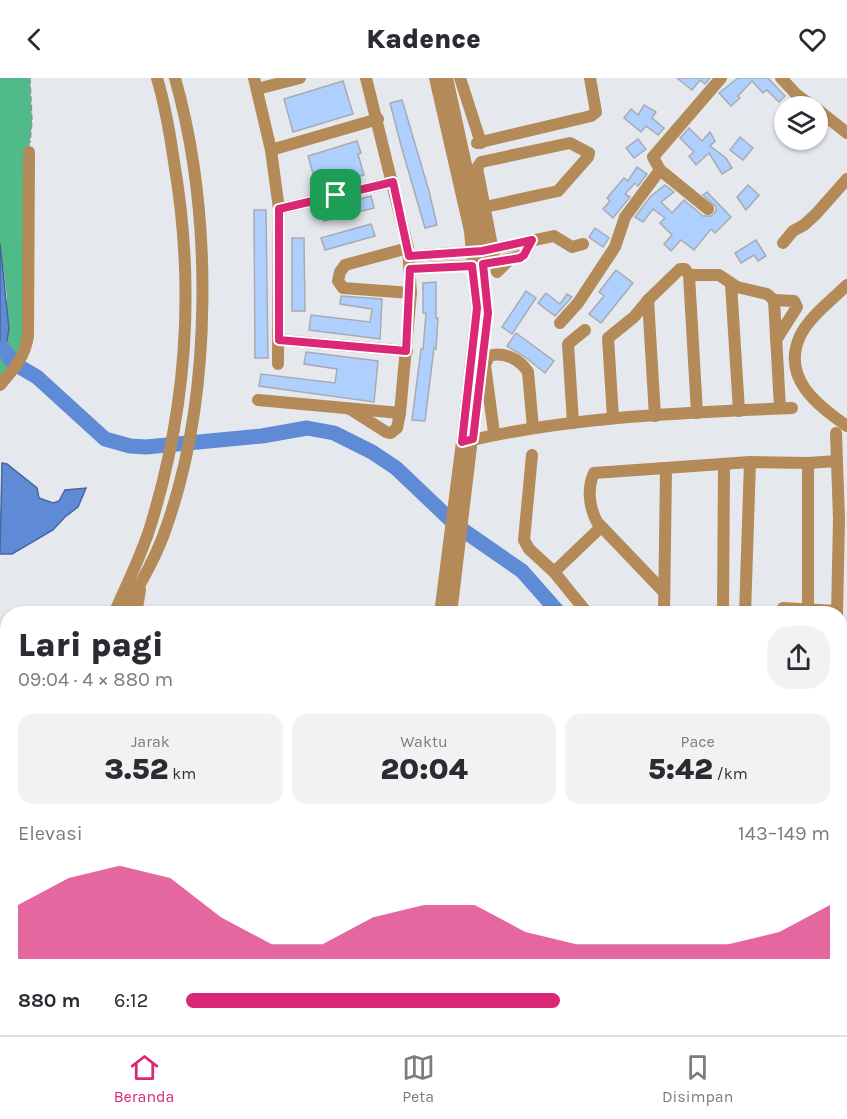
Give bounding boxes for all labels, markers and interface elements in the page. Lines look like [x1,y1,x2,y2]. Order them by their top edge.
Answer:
icon: back [18,23,51,56]
text: Kadence [366,23,481,55]
icon: heart [796,23,829,56]
map controls [774,96,828,150]
button: layers [774,96,828,150]
pin [310,169,361,220]
icon: arrive [319,178,352,211]
text: Lari pagi [18,626,164,664]
button: share [767,626,830,689]
text: 09:04 · 4 × 880 m [18,668,173,691]
text: Jarak [131,732,170,751]
text: Waktu [400,732,448,751]
text: Pace [681,732,715,751]
text: 3.52 [104,751,169,787]
text: 20:04 [380,751,468,787]
text: 5:42 [648,751,713,787]
text: km [169,764,196,783]
text: /km [713,764,748,783]
text: Elevasi [18,822,83,845]
text: 143–149 m [738,822,830,845]
text: 880 m [18,989,81,1012]
text: 6:12 [114,989,148,1012]
tab: Beranda [114,1051,174,1106]
tab: Peta [402,1051,435,1106]
tab: Disimpan [662,1051,733,1106]

